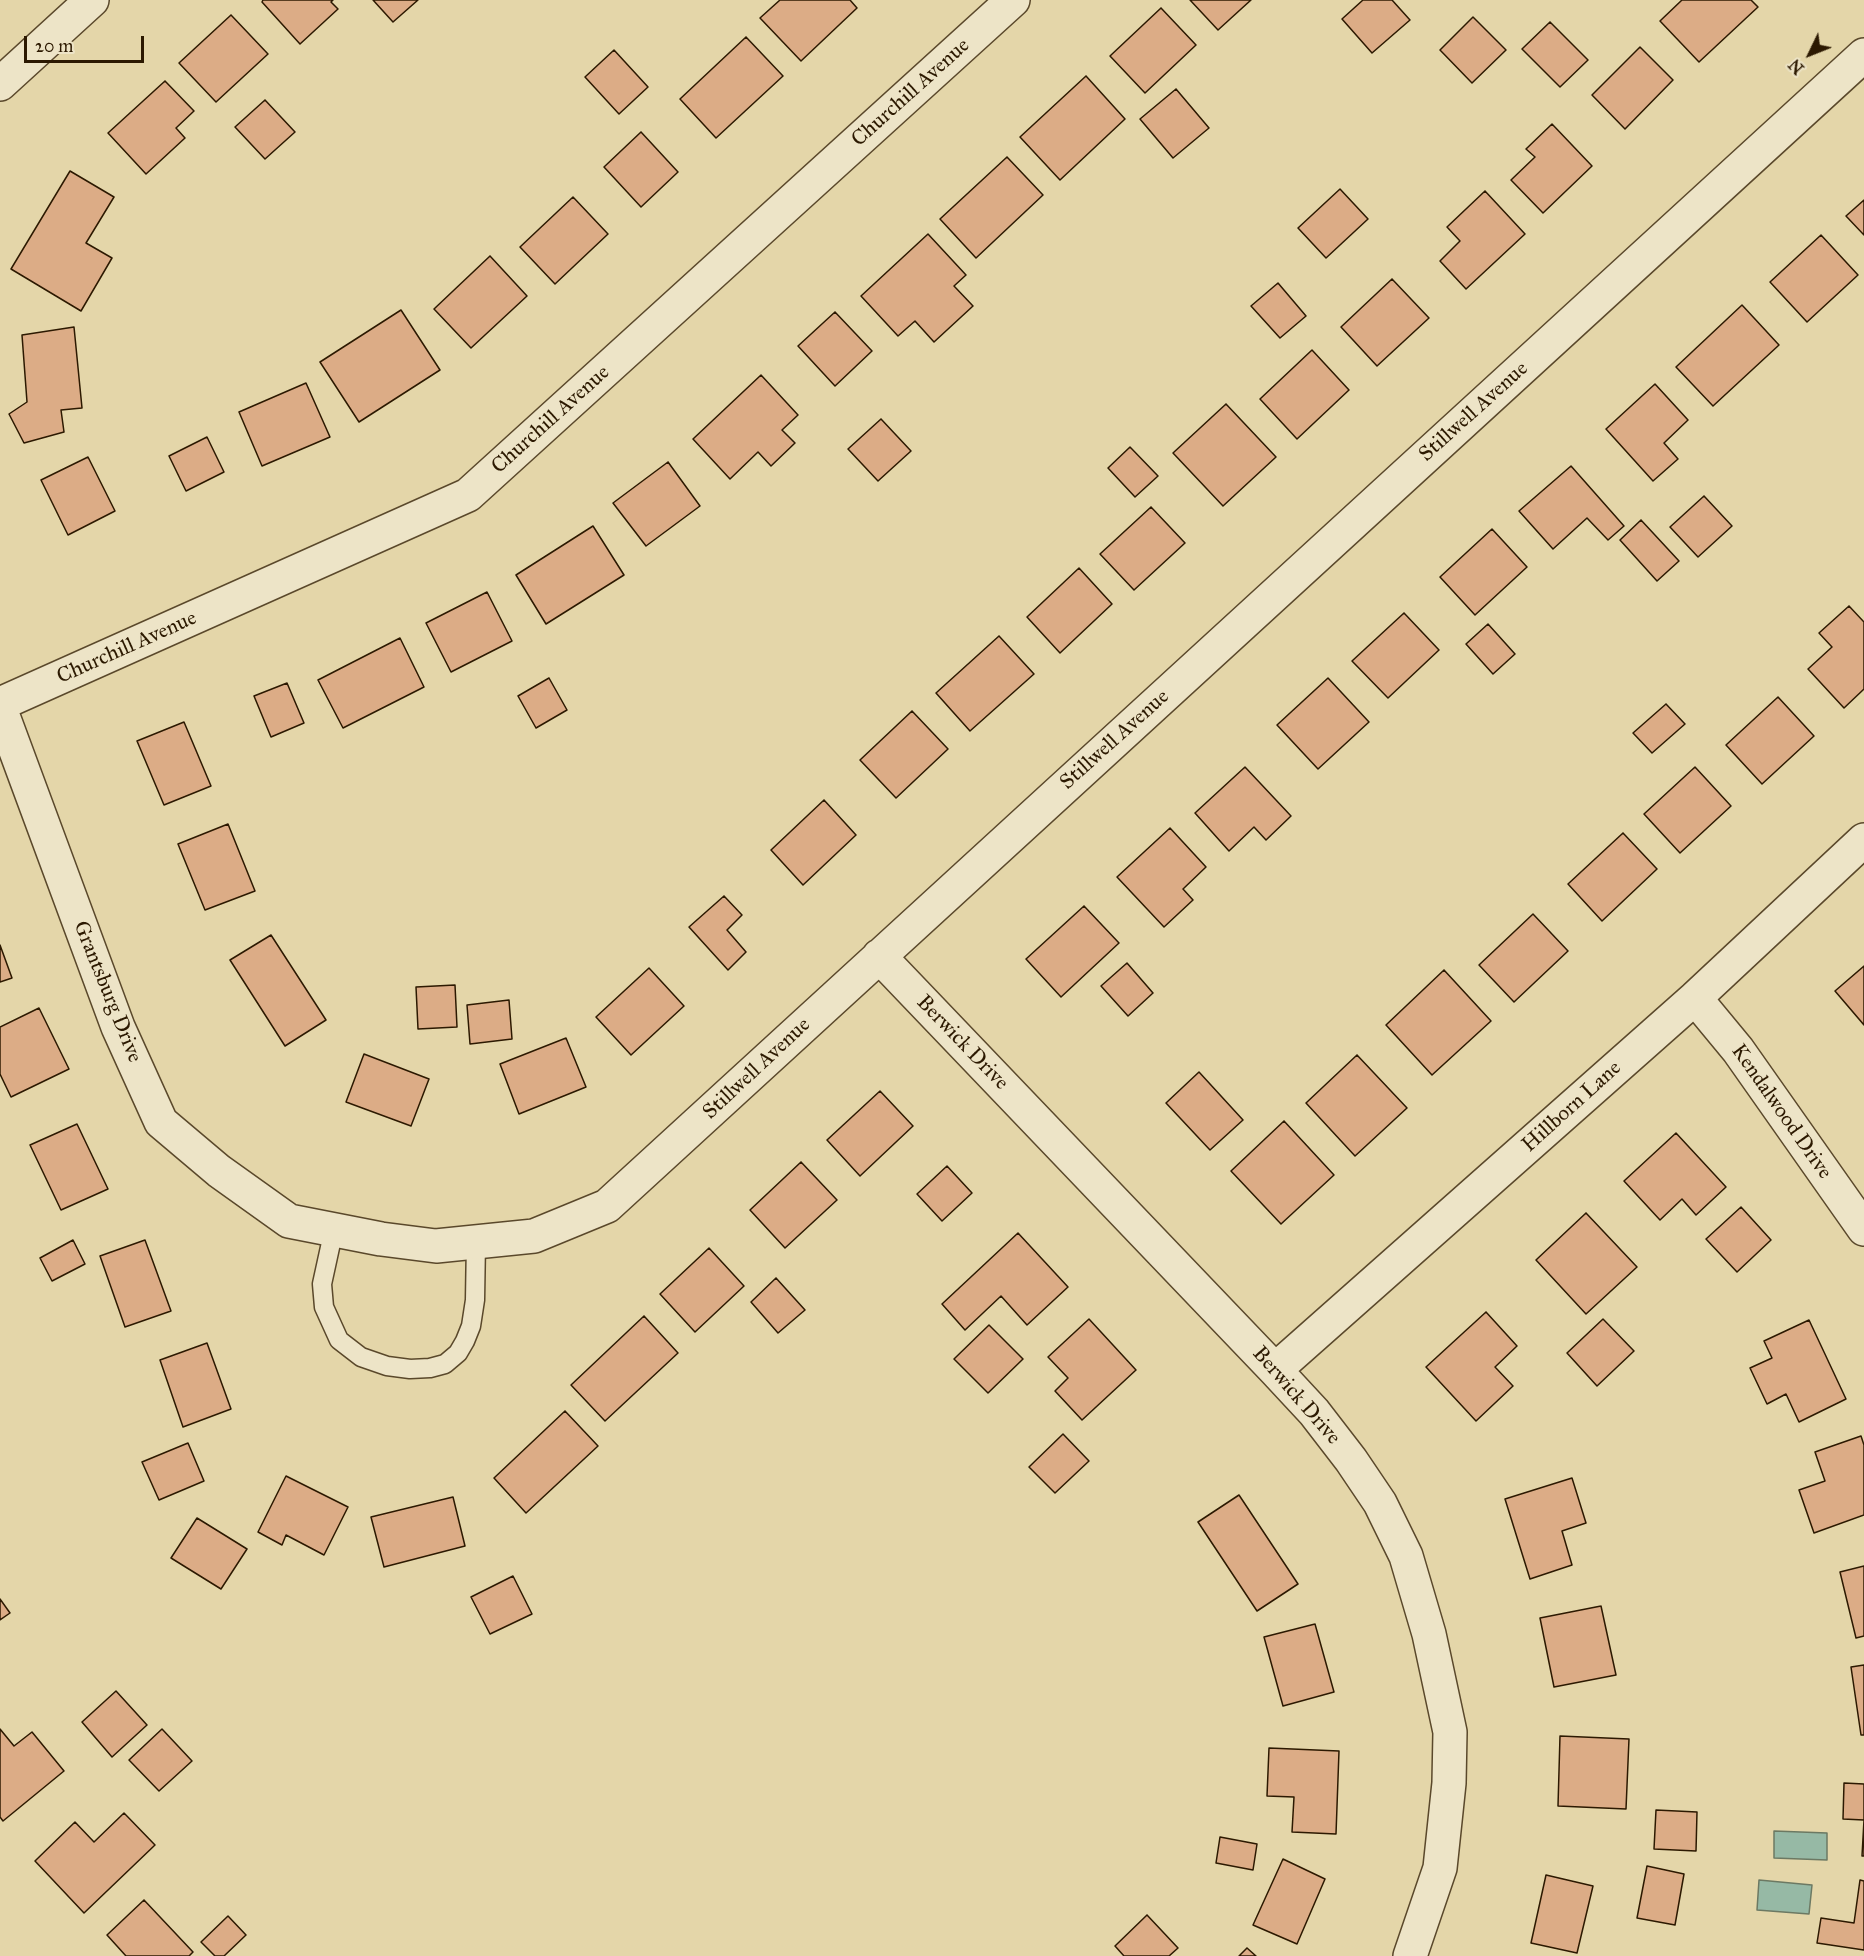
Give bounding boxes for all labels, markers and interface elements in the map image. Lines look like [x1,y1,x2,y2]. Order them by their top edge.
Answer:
scale bar [27,24,147,62]
north arrow [1780,24,1840,84]
street label: Churchill Avenue [847,33,975,153]
text: 20 m [35,35,73,57]
text: N [1785,55,1808,78]
street label: Stillwell Avenue [1414,357,1534,467]
street label: Churchill Avenue [487,360,615,480]
street label: Churchill Avenue [53,606,201,690]
street label: Stillwell Avenue [1055,685,1175,795]
street label: Grantsburg Drive [67,918,147,1066]
street label: Berwick Drive [911,990,1013,1096]
street label: Stillwell Avenue [698,1013,816,1125]
street label: Kendalwood Drive [1725,1040,1837,1184]
street label: Hillborn Lane [1517,1056,1627,1158]
street label: Berwick Drive [1247,1342,1345,1450]

